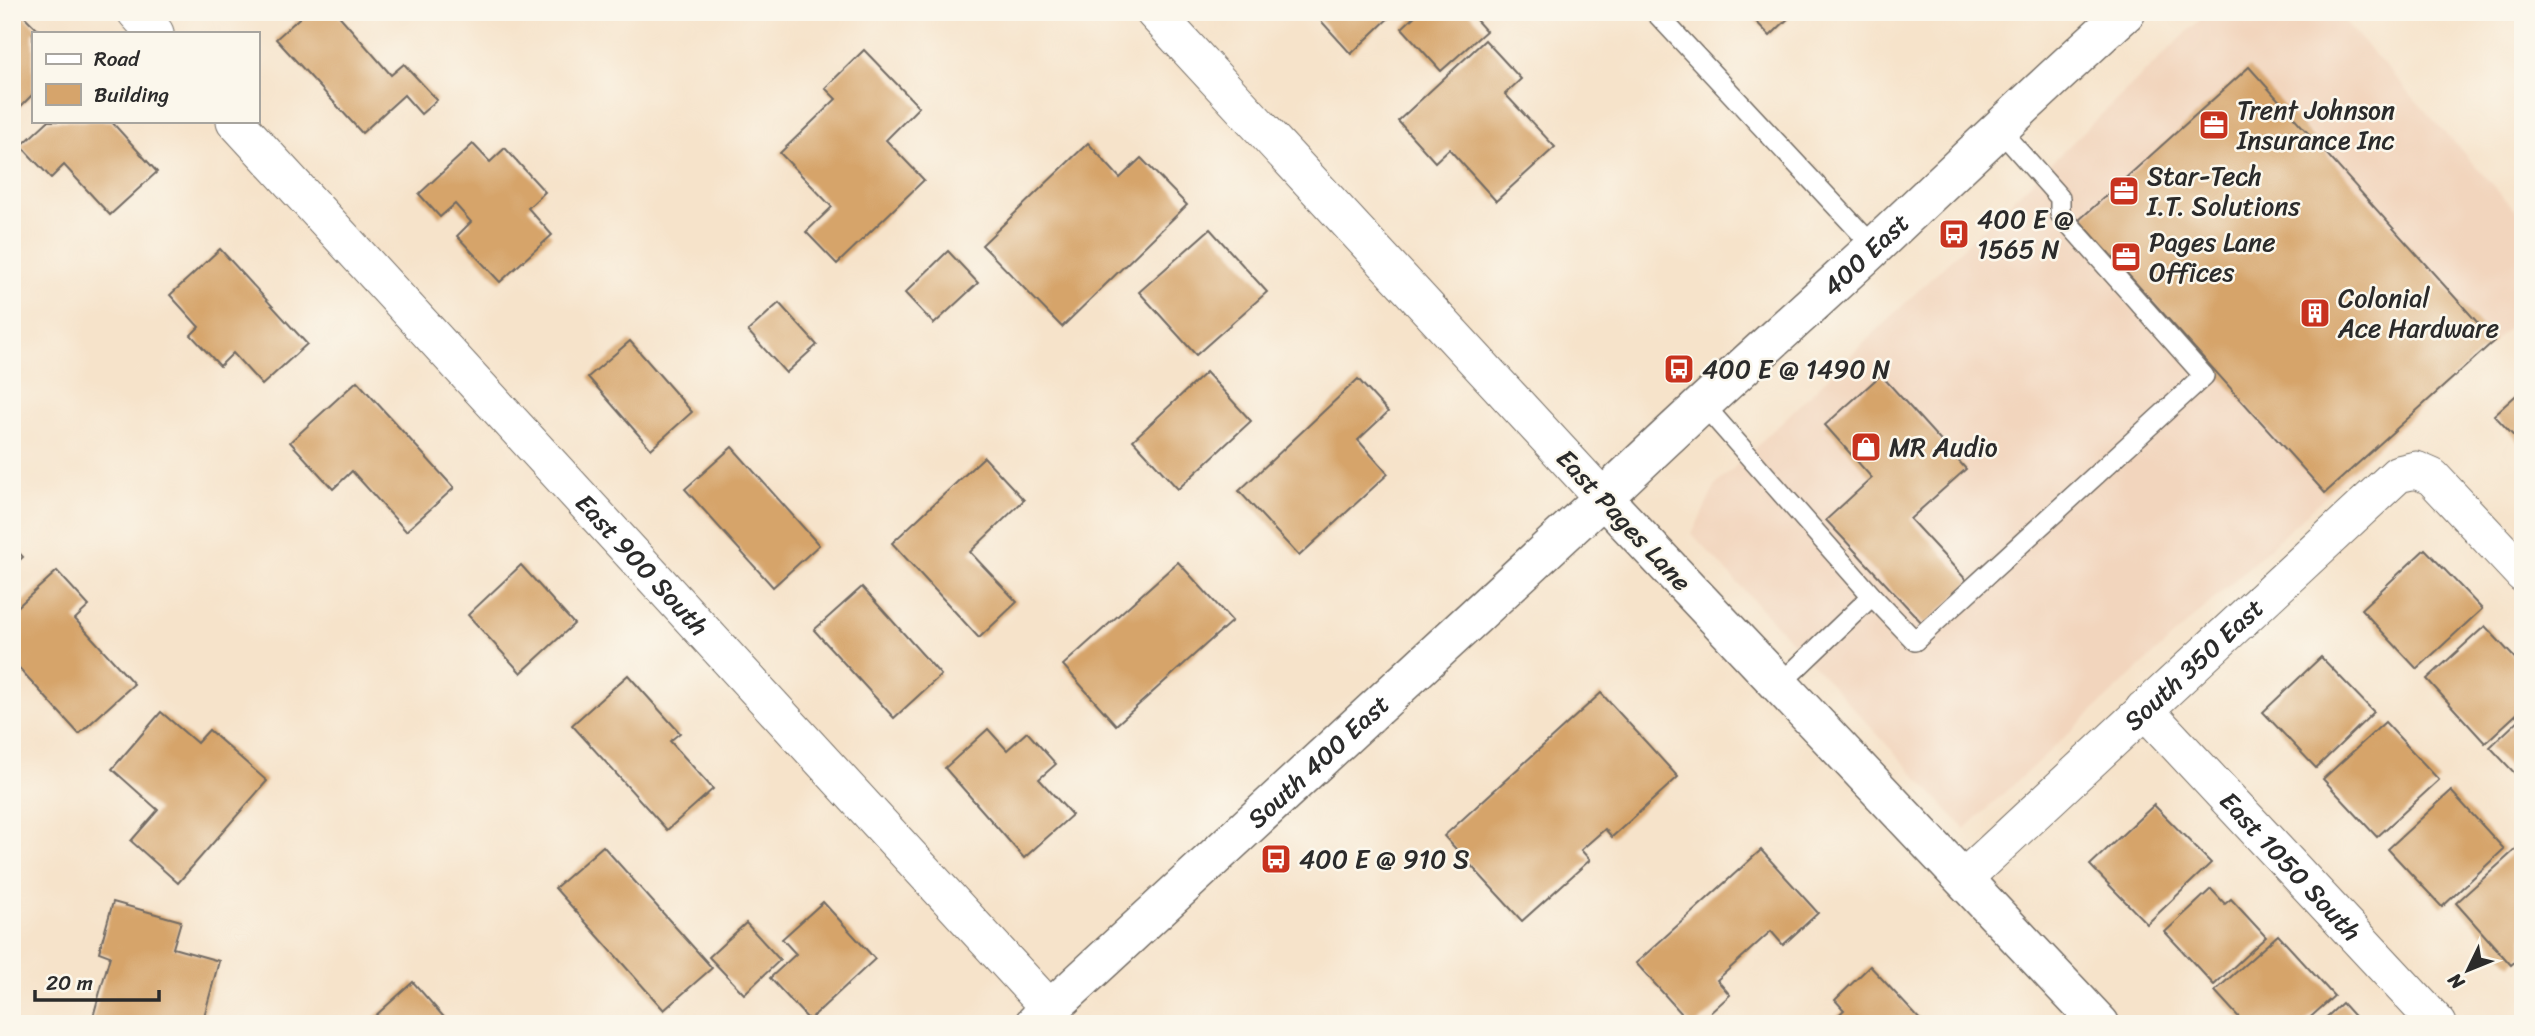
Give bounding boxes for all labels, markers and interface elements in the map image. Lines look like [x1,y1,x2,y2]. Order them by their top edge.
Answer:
legend [32,32,259,122]
text: Road [94,40,141,78]
text: Building [94,76,170,114]
place label: Trent Johnson Insurance Inc [2236,87,2395,163]
office icon: Trent Johnson Insurance Inc [2197,108,2231,142]
place label: Star-Tech I.T. Solutions [2146,153,2301,229]
office icon: Star-Tech I.T. Solutions [2107,174,2141,208]
place label: 400 E @ 1565 N [1977,196,2074,272]
street label: 400 East [1811,201,1921,308]
bus stop icon: 400 E @ 1565 N [1937,217,1971,251]
place label: Pages Lane Offices [2149,219,2276,295]
office icon: Pages Lane Offices [2109,240,2143,274]
place label: Colonial Ace Hardware [2337,275,2499,351]
building icon: Colonial Ace Hardware [2298,296,2332,330]
place label: 400 E @ 1490 N [1702,346,1890,392]
bus stop icon: 400 E @ 1490 N [1662,352,1696,386]
place label: MR Audio [1889,424,1998,470]
shop icon: MR Audio [1849,430,1883,464]
street label: East Pages Lane [1545,437,1703,603]
street label: East 900 South [564,482,720,647]
street label: South 350 East [2112,586,2275,742]
street label: South 400 East [1236,683,1401,840]
street label: East 1050 South [2208,780,2373,952]
place label: 400 E @ 910 S [1299,836,1469,882]
bus stop icon: 400 E @ 910 S [1259,842,1293,876]
north arrow [2434,934,2504,1004]
scale bar [35,959,159,1003]
text: 20 m [46,964,93,1002]
text: N [2439,965,2473,998]

